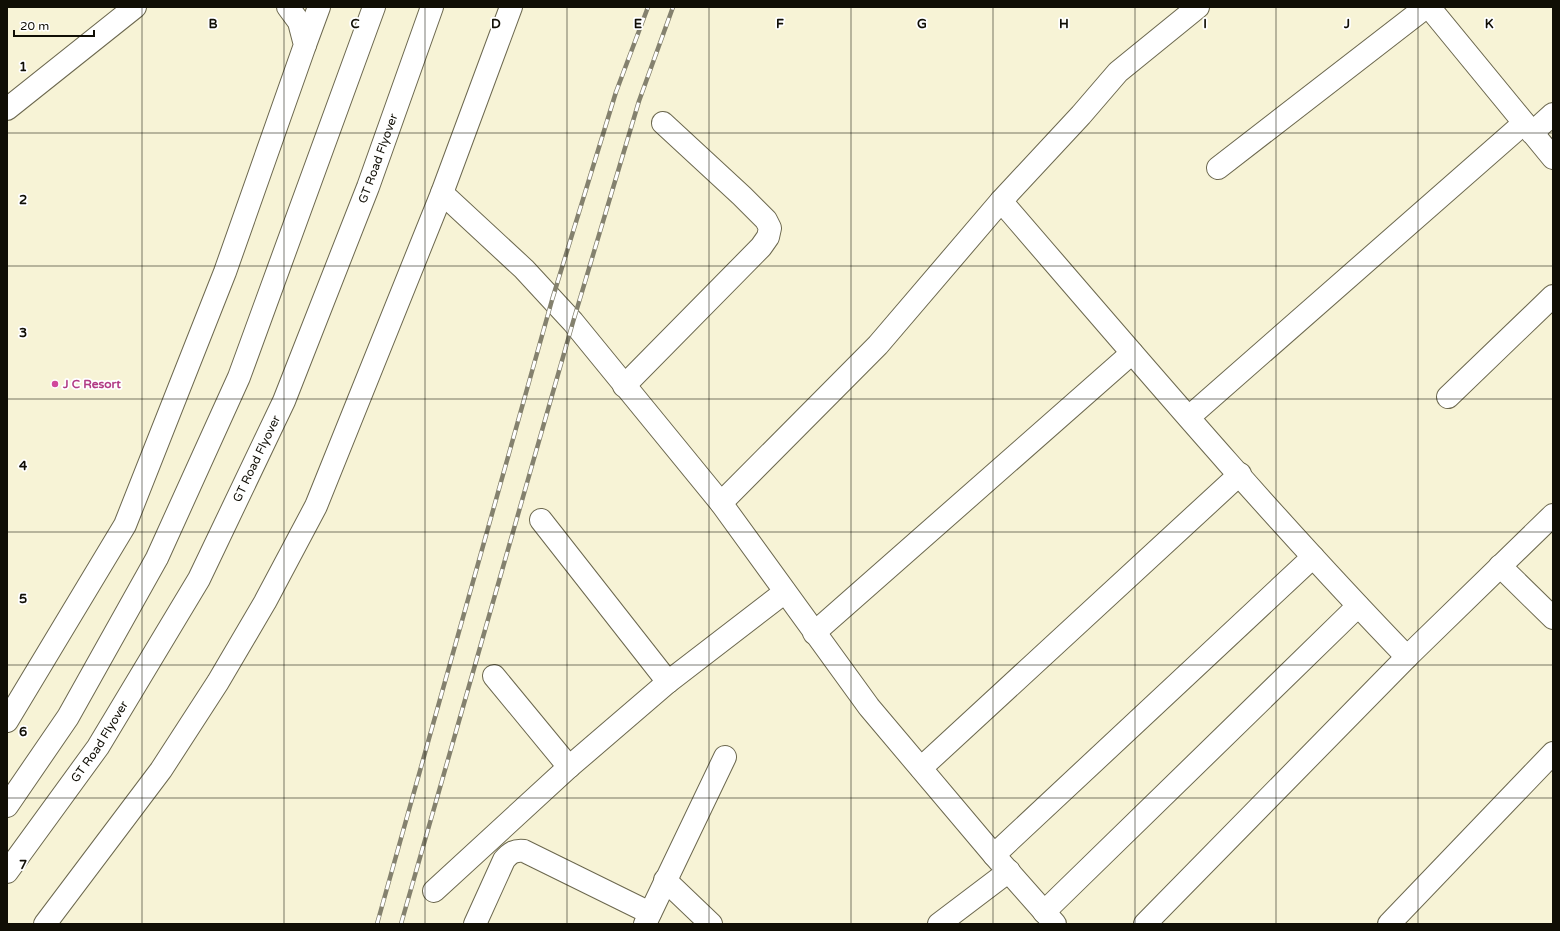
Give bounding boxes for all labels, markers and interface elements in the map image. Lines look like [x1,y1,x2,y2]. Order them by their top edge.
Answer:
scale bar [14,12,94,38]
text: B [208,16,218,32]
text: C [350,16,360,32]
text: D [491,16,501,32]
text: E [634,16,642,32]
text: F [776,16,784,32]
text: G [917,16,927,32]
text: H [1059,16,1069,32]
text: I [1203,16,1207,32]
text: J [1343,16,1350,32]
text: K [1485,16,1494,32]
text: 20 m [20,19,49,33]
text: 1 [19,59,27,75]
street label: GT Road Flyover [355,111,401,205]
text: 2 [19,192,27,208]
text: 3 [19,325,27,341]
place label: J C Resort [62,377,121,391]
marker: J C Resort [50,379,60,389]
street label: GT Road Flyover [230,413,283,504]
text: 4 [19,458,28,474]
text: 5 [19,591,27,607]
street label: GT Road Flyover [68,698,131,785]
text: 6 [19,724,27,740]
text: 7 [19,857,27,873]

